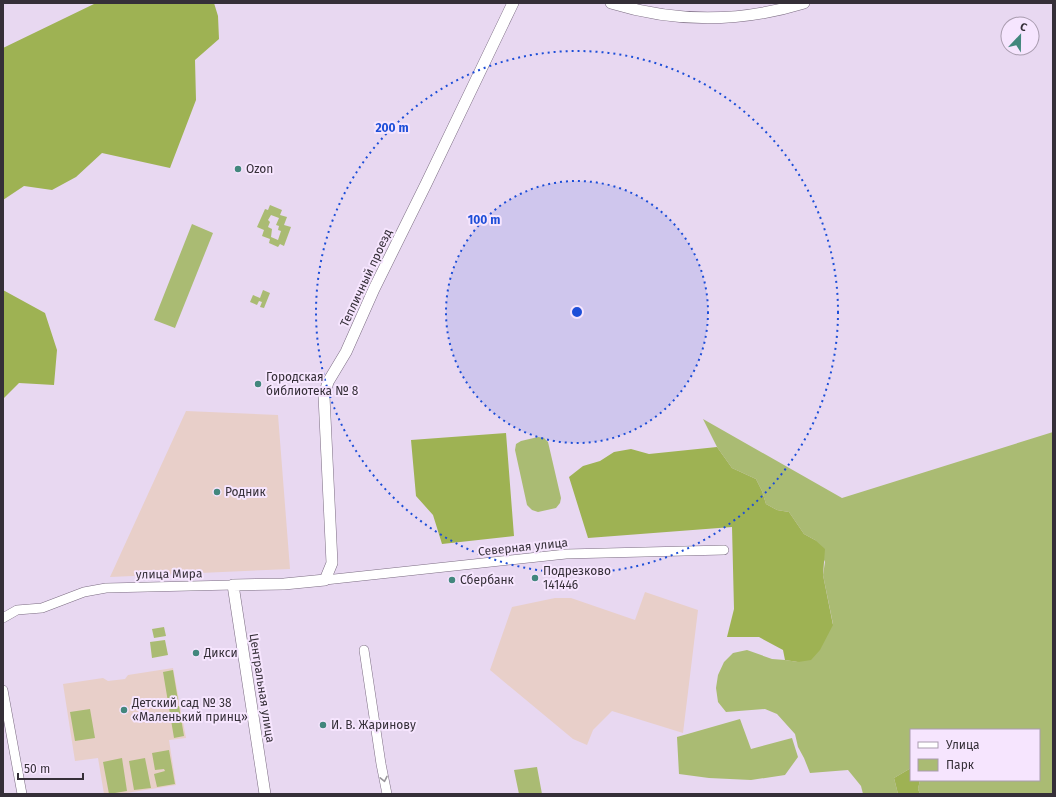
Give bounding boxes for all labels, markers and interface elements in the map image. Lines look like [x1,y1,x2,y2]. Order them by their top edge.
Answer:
north arrow [1000,16,1040,56]
text: С [1018,20,1030,35]
text: 200 m [375,121,409,135]
place label: Ozon [246,162,273,176]
marker: Ozon [233,164,243,174]
text: 100 m [468,213,500,227]
street label: Тепличный проезд [337,227,395,329]
centre of rings [570,305,584,319]
place label: Городская библиотека № 8 [266,370,359,398]
marker: Городская библиотека № 8 [253,379,263,389]
place label: Родник [225,485,267,499]
marker: Родник [212,487,222,497]
street label: Северная улица [477,535,569,559]
place label: Подрезково 141446 [543,564,611,592]
street label: улица Мира [136,566,202,582]
place label: Сбербанк [460,573,515,587]
marker: Подрезково 141446 [530,573,540,583]
marker: Сбербанк [447,575,457,585]
street label: Центральная улица [246,632,278,744]
place label: Дикси [203,646,238,660]
marker: Дикси [191,648,201,658]
place label: Детский сад № 38 «Маленький принц» [131,696,248,724]
marker: Детский сад № 38 «Маленький принц» [119,705,129,715]
place label: И. В. Жаринову [331,718,416,732]
marker: И. В. Жаринову [318,720,328,730]
legend [910,729,1040,781]
text: Улица [946,738,980,752]
scale bar [18,755,83,781]
text: Парк [946,758,975,772]
text: 50 m [24,762,50,776]
one-way arrow [380,776,388,782]

